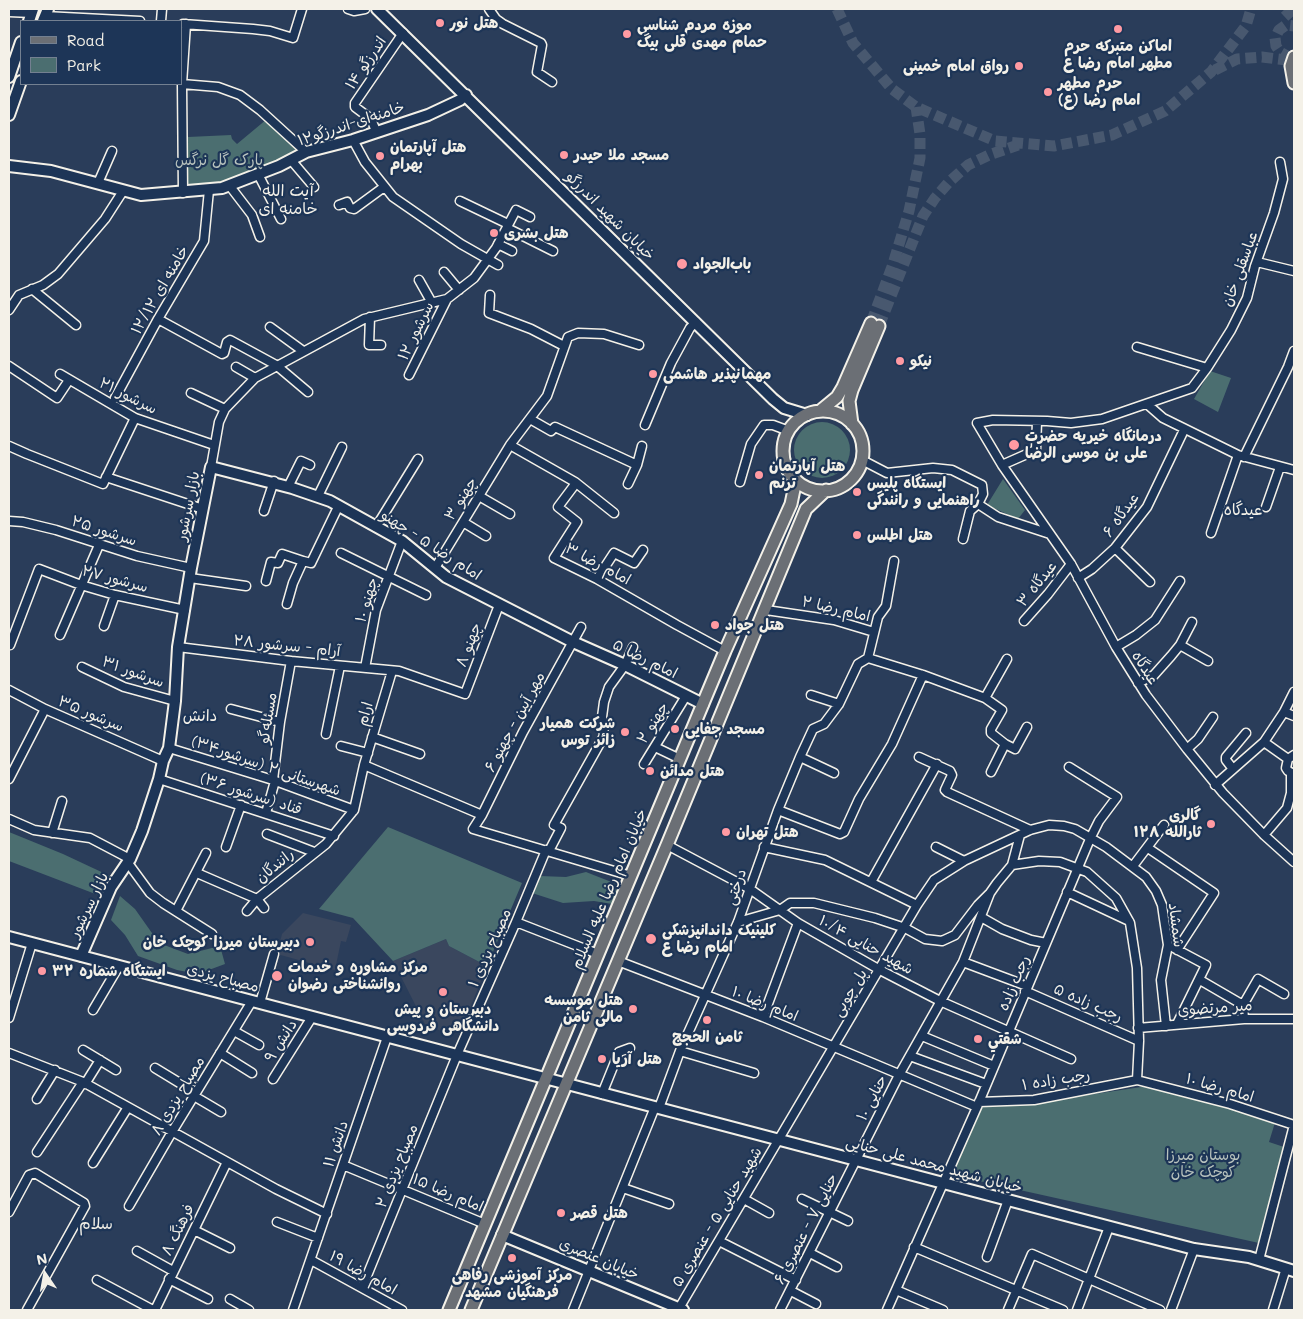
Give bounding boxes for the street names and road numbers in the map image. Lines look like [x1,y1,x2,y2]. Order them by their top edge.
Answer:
street label: اندرزگو ۱۴ [342,33,390,93]
street label: خامنه‌ای-اندرزگو۱۲ [295,98,407,150]
street label: خیابان شهید اندرزگو [562,168,658,264]
street label: عباسقلی خان [1218,229,1262,309]
street label: خامنه ای ۱۲/۱۲ [127,242,193,338]
street label: سرشور ۱۲ [394,299,438,363]
street label: سرشور ۲۱ [96,374,160,418]
street label: بازار سرشور [172,470,204,542]
street label: چهنو ۳ [441,474,481,524]
street label: عیدگاه ۶ [1099,489,1143,541]
street label: امام رضا ۵ - چهنو [377,506,485,584]
street label: سرشور ۲۵ [69,512,139,550]
street label: امام رضا ۳ [562,539,634,589]
street label: عیدگاه ۳ [1013,558,1061,610]
street label: سرشور ۲۷ [80,562,150,596]
street label: چهنو ۱۰ [352,576,382,624]
street label: امام رضا ۲ [800,592,872,626]
street label: چهنو ۸ [452,620,486,670]
street label: آرام - سرشور ۲۸ [233,631,341,661]
street label: امام رضا ۵ [610,636,680,682]
street label: عیدگاه [1128,648,1162,688]
street label: سرشور ۳۱ [99,652,167,692]
street label: مهر آیین - چهنو ۶ [481,669,549,775]
street label: مسئله‌گو [255,691,281,745]
street label: سرشور ۳۵ [55,692,127,736]
street label: چهنو ۲ [633,699,673,747]
street label: ارام [353,700,377,728]
street label: شهرستانی ۲ (سرشور۳۴) [189,732,343,800]
street label: قناد (سرشور ۳۶) [198,769,304,819]
street label: خیابان امام رضا علیه السلام [567,806,651,972]
street label: رانندگان [252,845,298,887]
street label: درختی [721,866,751,908]
street label: بازار سرشور [65,869,113,941]
street label: شمشاد [1164,902,1188,948]
street label: مصباح یزدی ۱ [465,906,515,990]
street label: شهید حنایی ۱۰/۴ [816,912,916,978]
street label: رجب زاده [994,953,1034,1013]
street label: مصباح یزدی [185,960,261,996]
street label: پل چوبی [829,966,871,1020]
street label: رجب زاده ۵ [1051,980,1125,1026]
street label: امام رضا ۱۰ [729,983,801,1025]
street label: میر مرتضوی [1177,996,1253,1020]
street label: دانش ۹ [261,1016,301,1066]
street label: مصباح یزدی ۸ [147,1053,209,1139]
street label: رجب زاده ۱ [1021,1066,1091,1094]
street label: امام رضا ۱۰ [1184,1070,1256,1106]
street label: حنایی ۱۰ [853,1072,891,1124]
street label: دانش ۱۱ [320,1118,352,1170]
street label: مصباح یزدی ۲ [372,1121,422,1211]
street label: خیابان شهید محمد علی حنایی [844,1133,1024,1197]
street label: شهید حنایی ۵ - عنصری ۵ [668,1144,766,1290]
street label: امام رضا ۱۵ [410,1170,486,1216]
street label: حنایی ۷ - عنصری ۶ [770,1171,842,1287]
street label: فرهنگ ۸ [158,1201,198,1259]
street label: خیابان عنصری [557,1234,641,1284]
street label: امام رضا ۱۹ [326,1247,400,1299]

